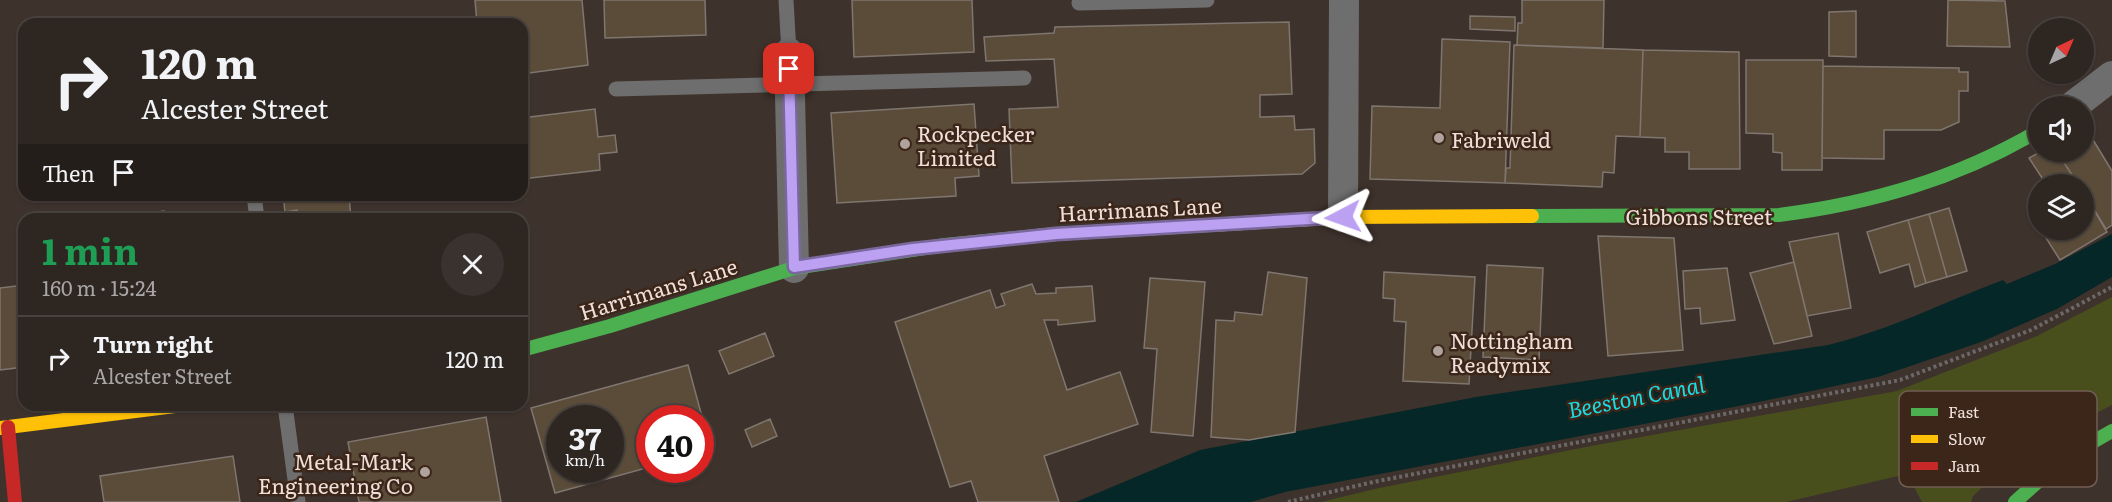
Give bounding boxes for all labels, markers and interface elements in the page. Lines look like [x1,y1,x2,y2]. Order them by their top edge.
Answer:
north arrow [2028,18,2094,84]
map controls [2028,18,2094,240]
text: 120 m [141,30,257,92]
icon: right [42,42,120,120]
pin [763,43,814,94]
icon: arrive [772,52,805,85]
text: Alcester Street [141,87,328,127]
button: sound [2028,96,2094,162]
place label: Rockpecker Limited [917,117,1034,172]
place label: Fabriweld [1451,123,1551,154]
marker: Fabriweld [1432,131,1446,145]
marker: Rockpecker Limited [898,137,912,151]
text: Then [42,156,95,189]
icon: arrive [107,156,140,189]
button: layers [2028,174,2094,240]
position arrow [1311,185,1375,249]
street label: Harrimans Lane [1057,188,1223,228]
street label: Gibbons Street [1626,200,1773,231]
text: 1 min [42,223,138,276]
button: close [441,233,504,296]
street label: Harrimans Lane [575,249,741,327]
text: 160 m · 15:24 [42,272,156,302]
place label: Nottingham Readymix [1450,324,1573,379]
text: Turn right [93,327,213,360]
icon: right [42,342,75,375]
text: 120 m [445,342,504,375]
marker: Nottingham Readymix [1431,344,1445,358]
text: Alcester Street [93,360,232,390]
water label: Beeston Canal [1565,366,1708,425]
legend [1899,391,2097,487]
text: Fast [1948,399,1980,423]
speed limit sign: 40 [636,405,714,483]
text: 37 [569,415,601,459]
text: Slow [1948,426,1986,450]
place label: Metal-Mark Engineering Co [258,445,413,500]
text: km/h [565,448,605,471]
text: Jam [1948,453,1981,477]
marker: Metal-Mark Engineering Co [418,465,432,479]

